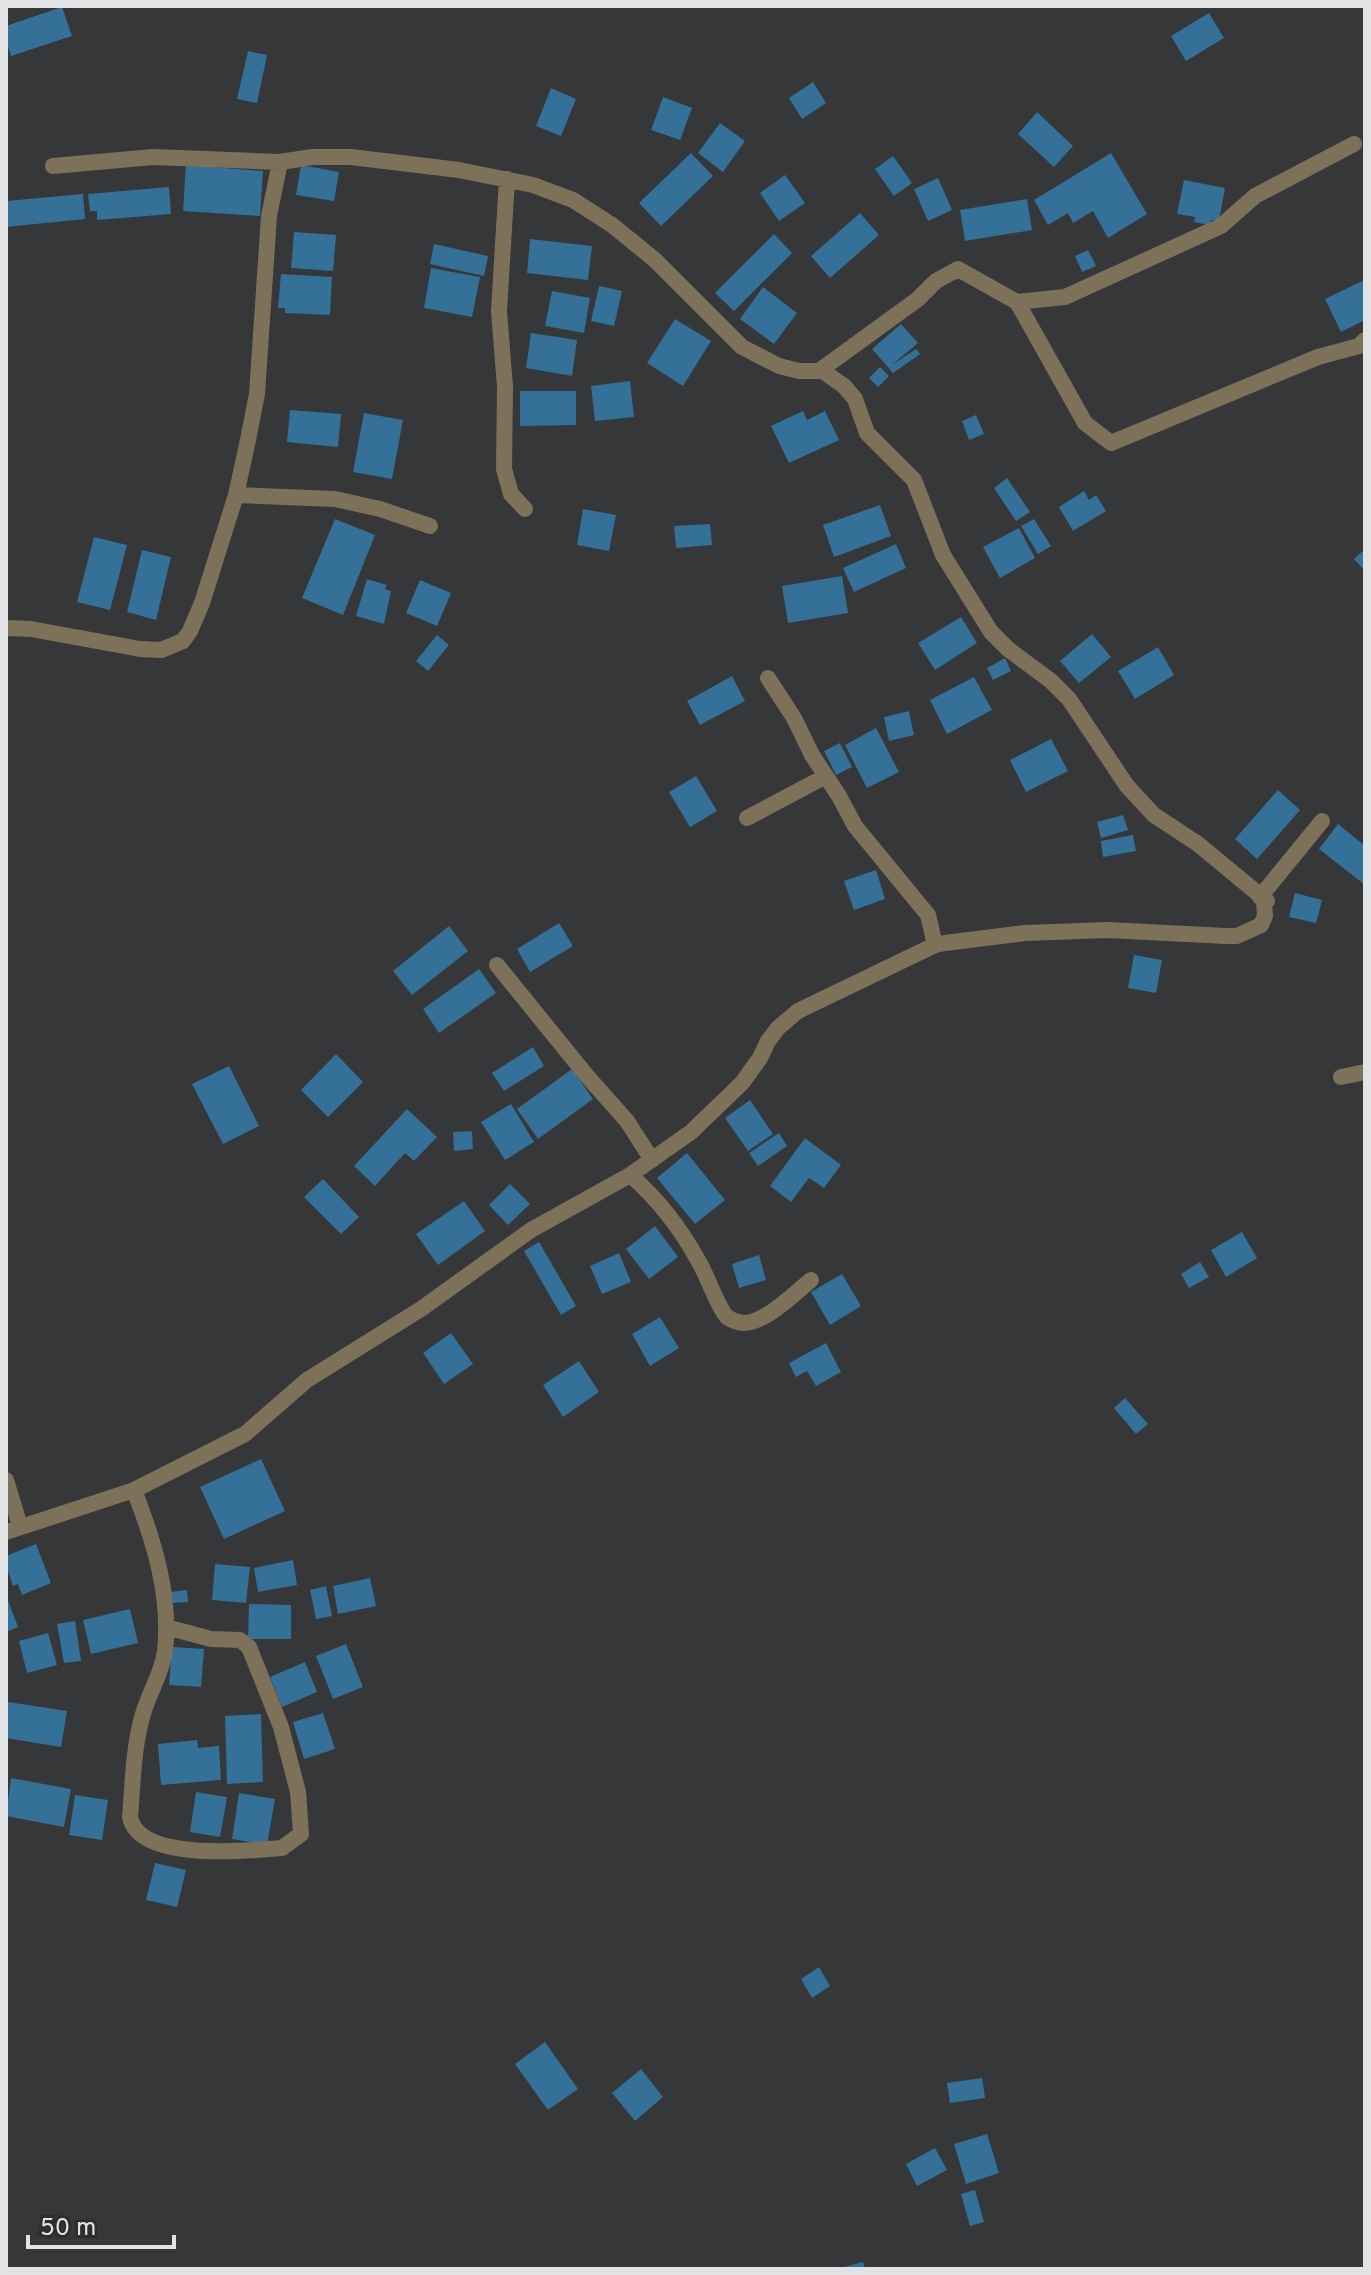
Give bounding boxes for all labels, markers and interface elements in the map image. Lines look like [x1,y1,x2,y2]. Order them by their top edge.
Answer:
scale bar [28,2199,174,2249]
text: 50 m [40,2214,96,2244]

